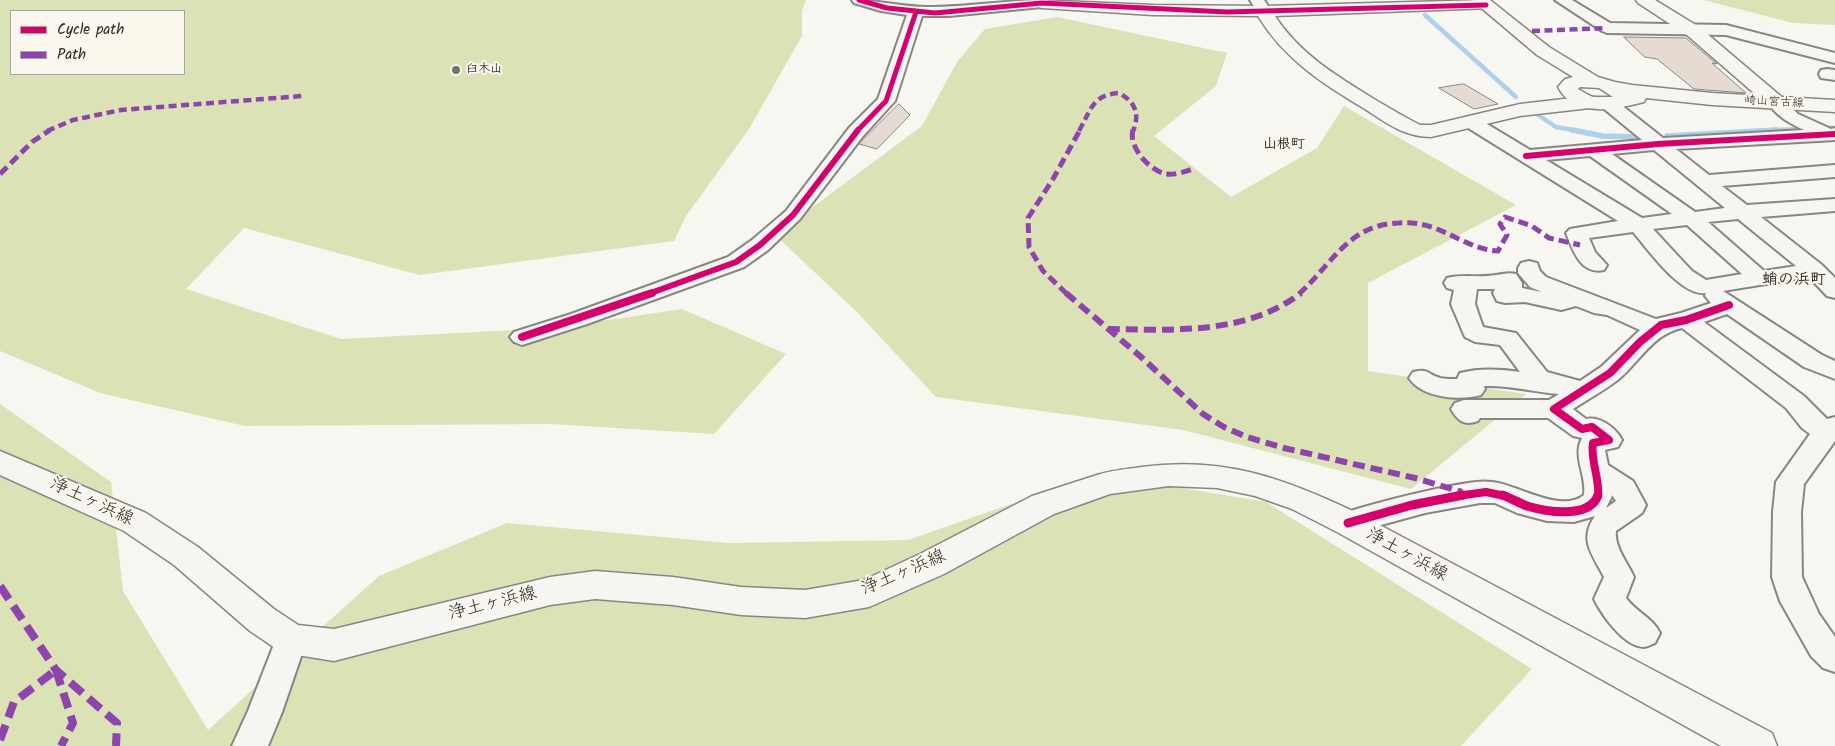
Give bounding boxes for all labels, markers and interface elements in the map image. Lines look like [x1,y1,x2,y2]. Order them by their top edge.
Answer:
legend [10,10,185,75]
text: Cycle path [57,18,124,42]
text: Path [57,43,86,67]
place label: 臼木山 [466,63,502,77]
marker: 臼木山 [450,64,462,76]
street label: 崎山宮古線 [1744,94,1804,112]
district label: 山根町 [1263,138,1305,154]
district label: 蛸の浜町 [1762,271,1826,291]
street label: 浄土ヶ浜線 [46,474,136,532]
street label: 浄土ヶ浜線 [1361,525,1451,587]
street label: 浄土ヶ浜線 [858,546,950,602]
street label: 浄土ヶ浜線 [447,584,539,626]

